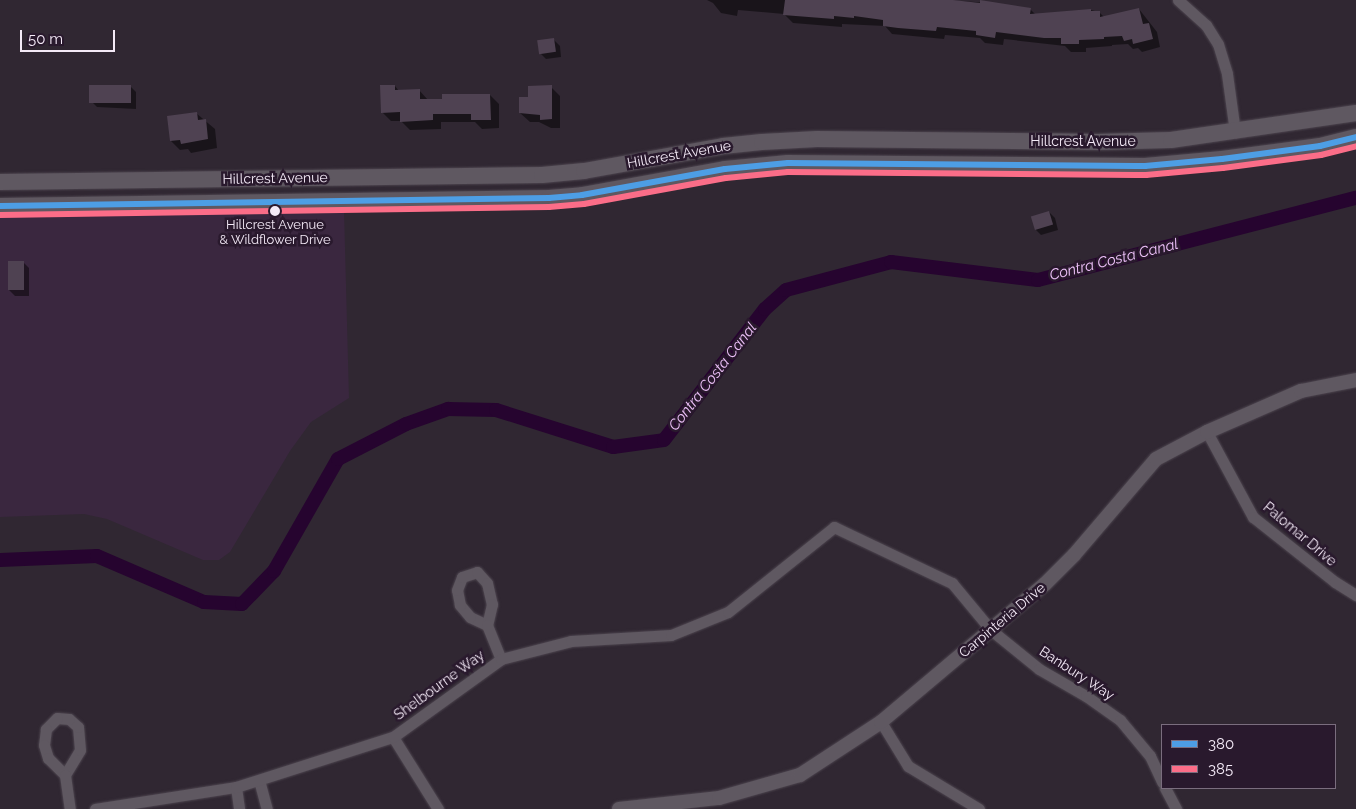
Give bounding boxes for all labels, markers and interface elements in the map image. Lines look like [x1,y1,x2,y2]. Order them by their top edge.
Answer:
scale bar [22,20,118,52]
text: 50 m [28,30,63,48]
street label: Hillcrest Avenue [1030,133,1136,149]
street label: Hillcrest Avenue [625,137,733,171]
street label: Hillcrest Avenue [222,169,328,187]
marker: Hillcrest Avenue & Wildflower Drive [270,206,280,216]
place label: Hillcrest Avenue & Wildflower Drive [219,218,331,249]
water label: Contra Costa Canal [1048,235,1180,285]
water label: Contra Costa Canal [665,319,761,435]
street label: Palomar Drive [1260,498,1340,570]
street label: Carpinteria Drive [956,579,1048,661]
street label: Banbury Way [1036,642,1118,704]
street label: Shelbourne Way [390,647,488,723]
legend [1161,724,1336,789]
text: 380 [1208,735,1234,753]
text: 385 [1208,760,1233,778]

